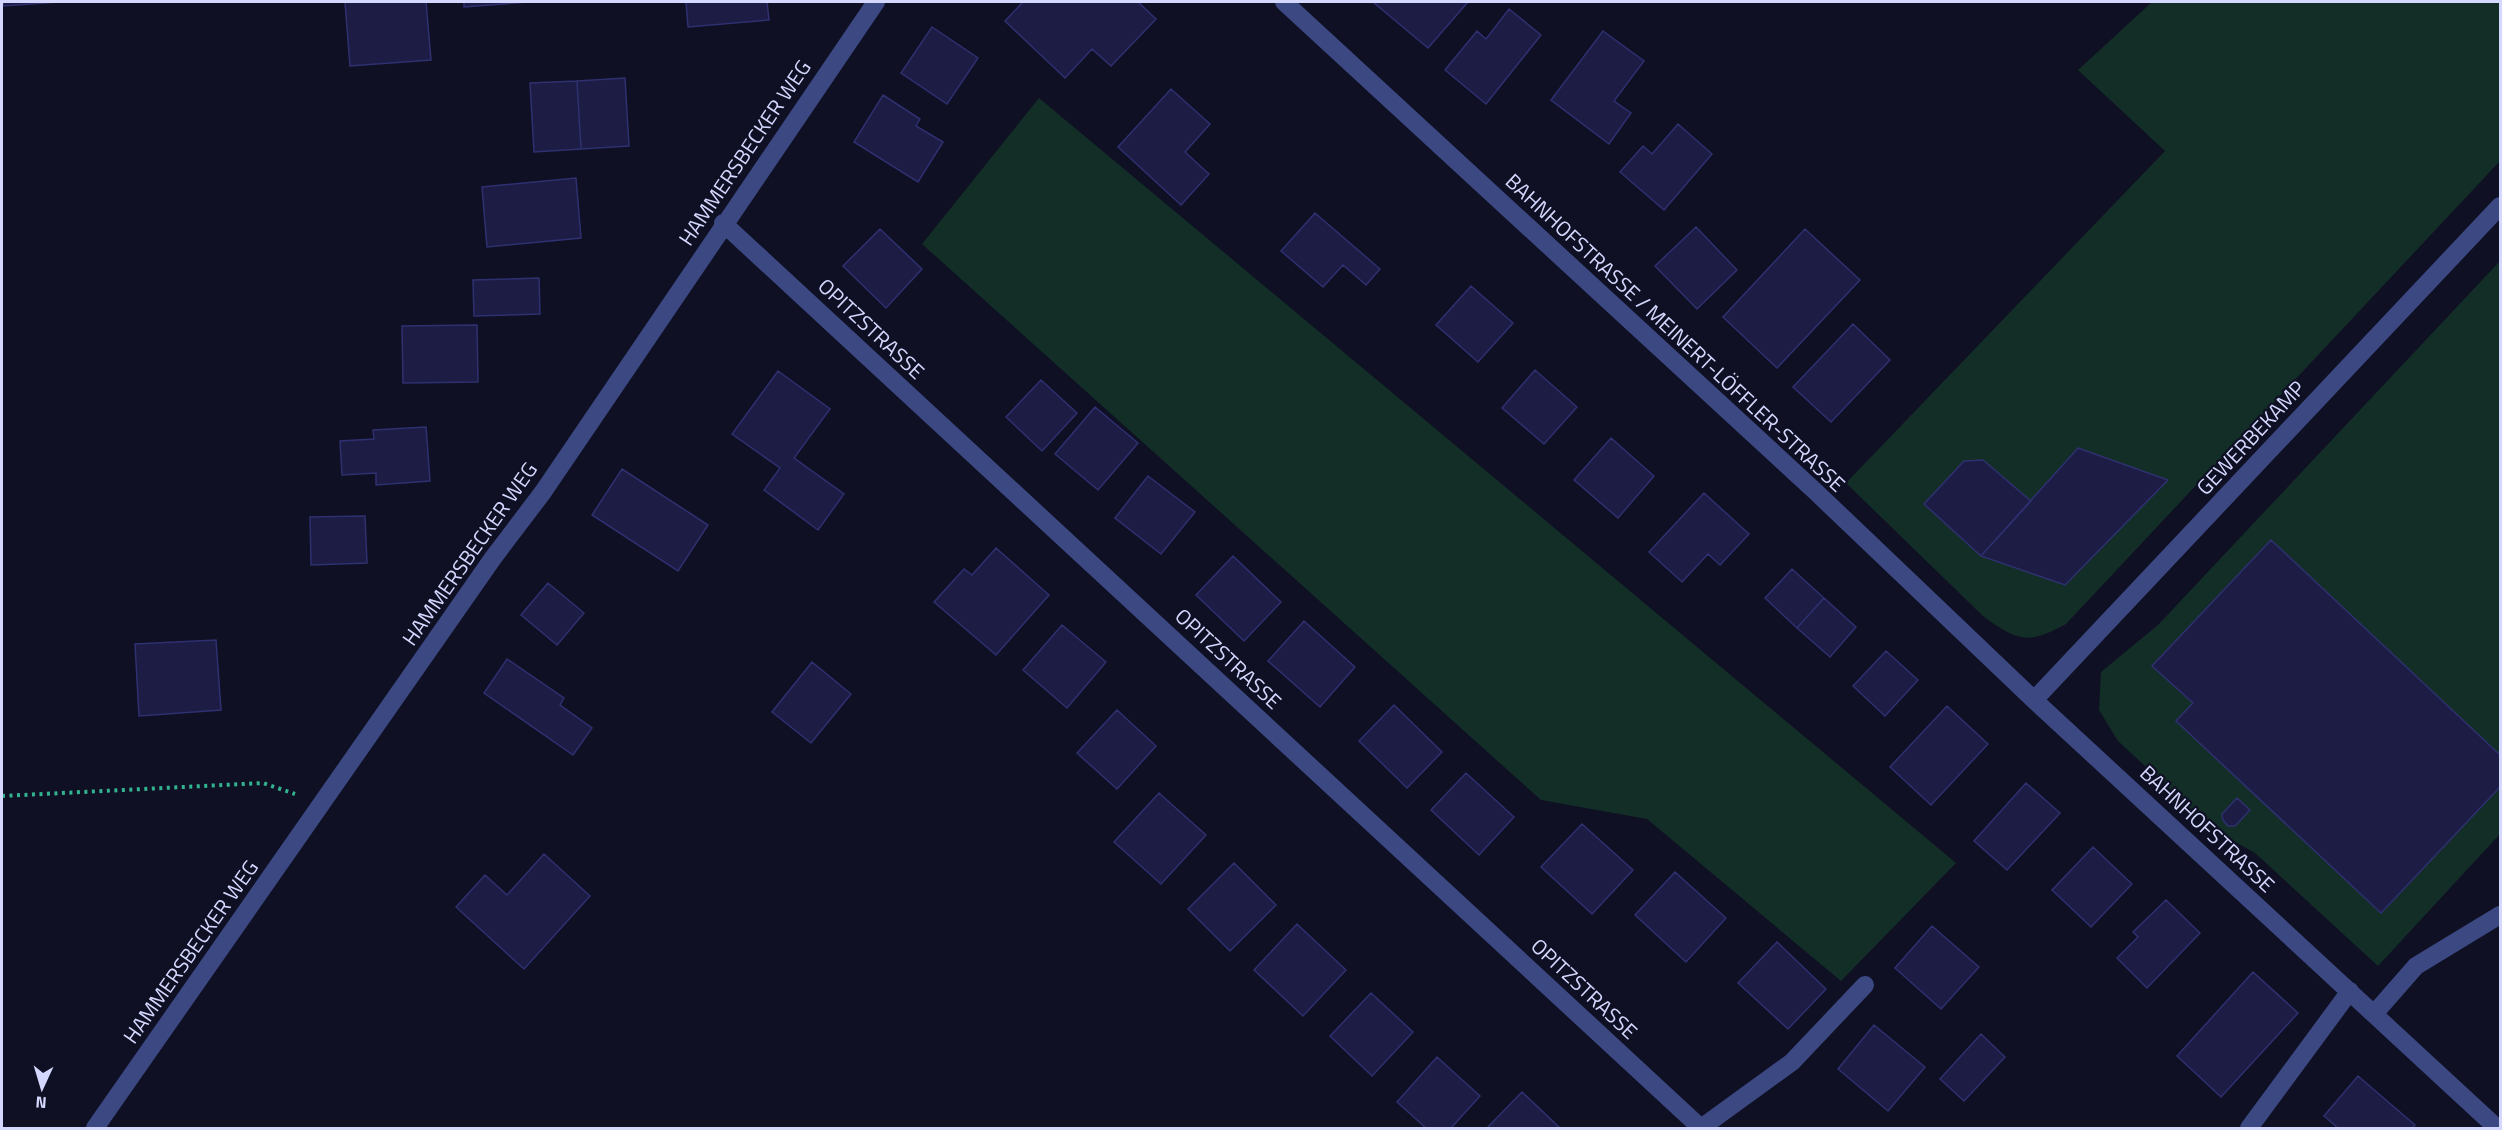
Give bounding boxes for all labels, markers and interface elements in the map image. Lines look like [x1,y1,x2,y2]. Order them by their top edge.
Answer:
street label: HAMMERSBECKER WEG [670,53,818,252]
street label: BAHNHOFSTRASSE / MEINERT-LÖFFLER-STRASSE [1498,165,1853,499]
street label: OPITZSTRASSE [811,270,932,386]
street label: GEWERBEKAMP [2189,373,2312,502]
street label: HAMMERSBECKER WEG [394,455,545,652]
street label: OPITZSTRASSE [1168,600,1289,716]
street label: BAHNHOFSTRASSE [2133,757,2282,899]
street label: HAMMERSBECKER WEG [115,853,266,1050]
street label: OPITZSTRASSE [1524,930,1645,1046]
north arrow [12,1058,72,1118]
text: N [35,1091,47,1115]

